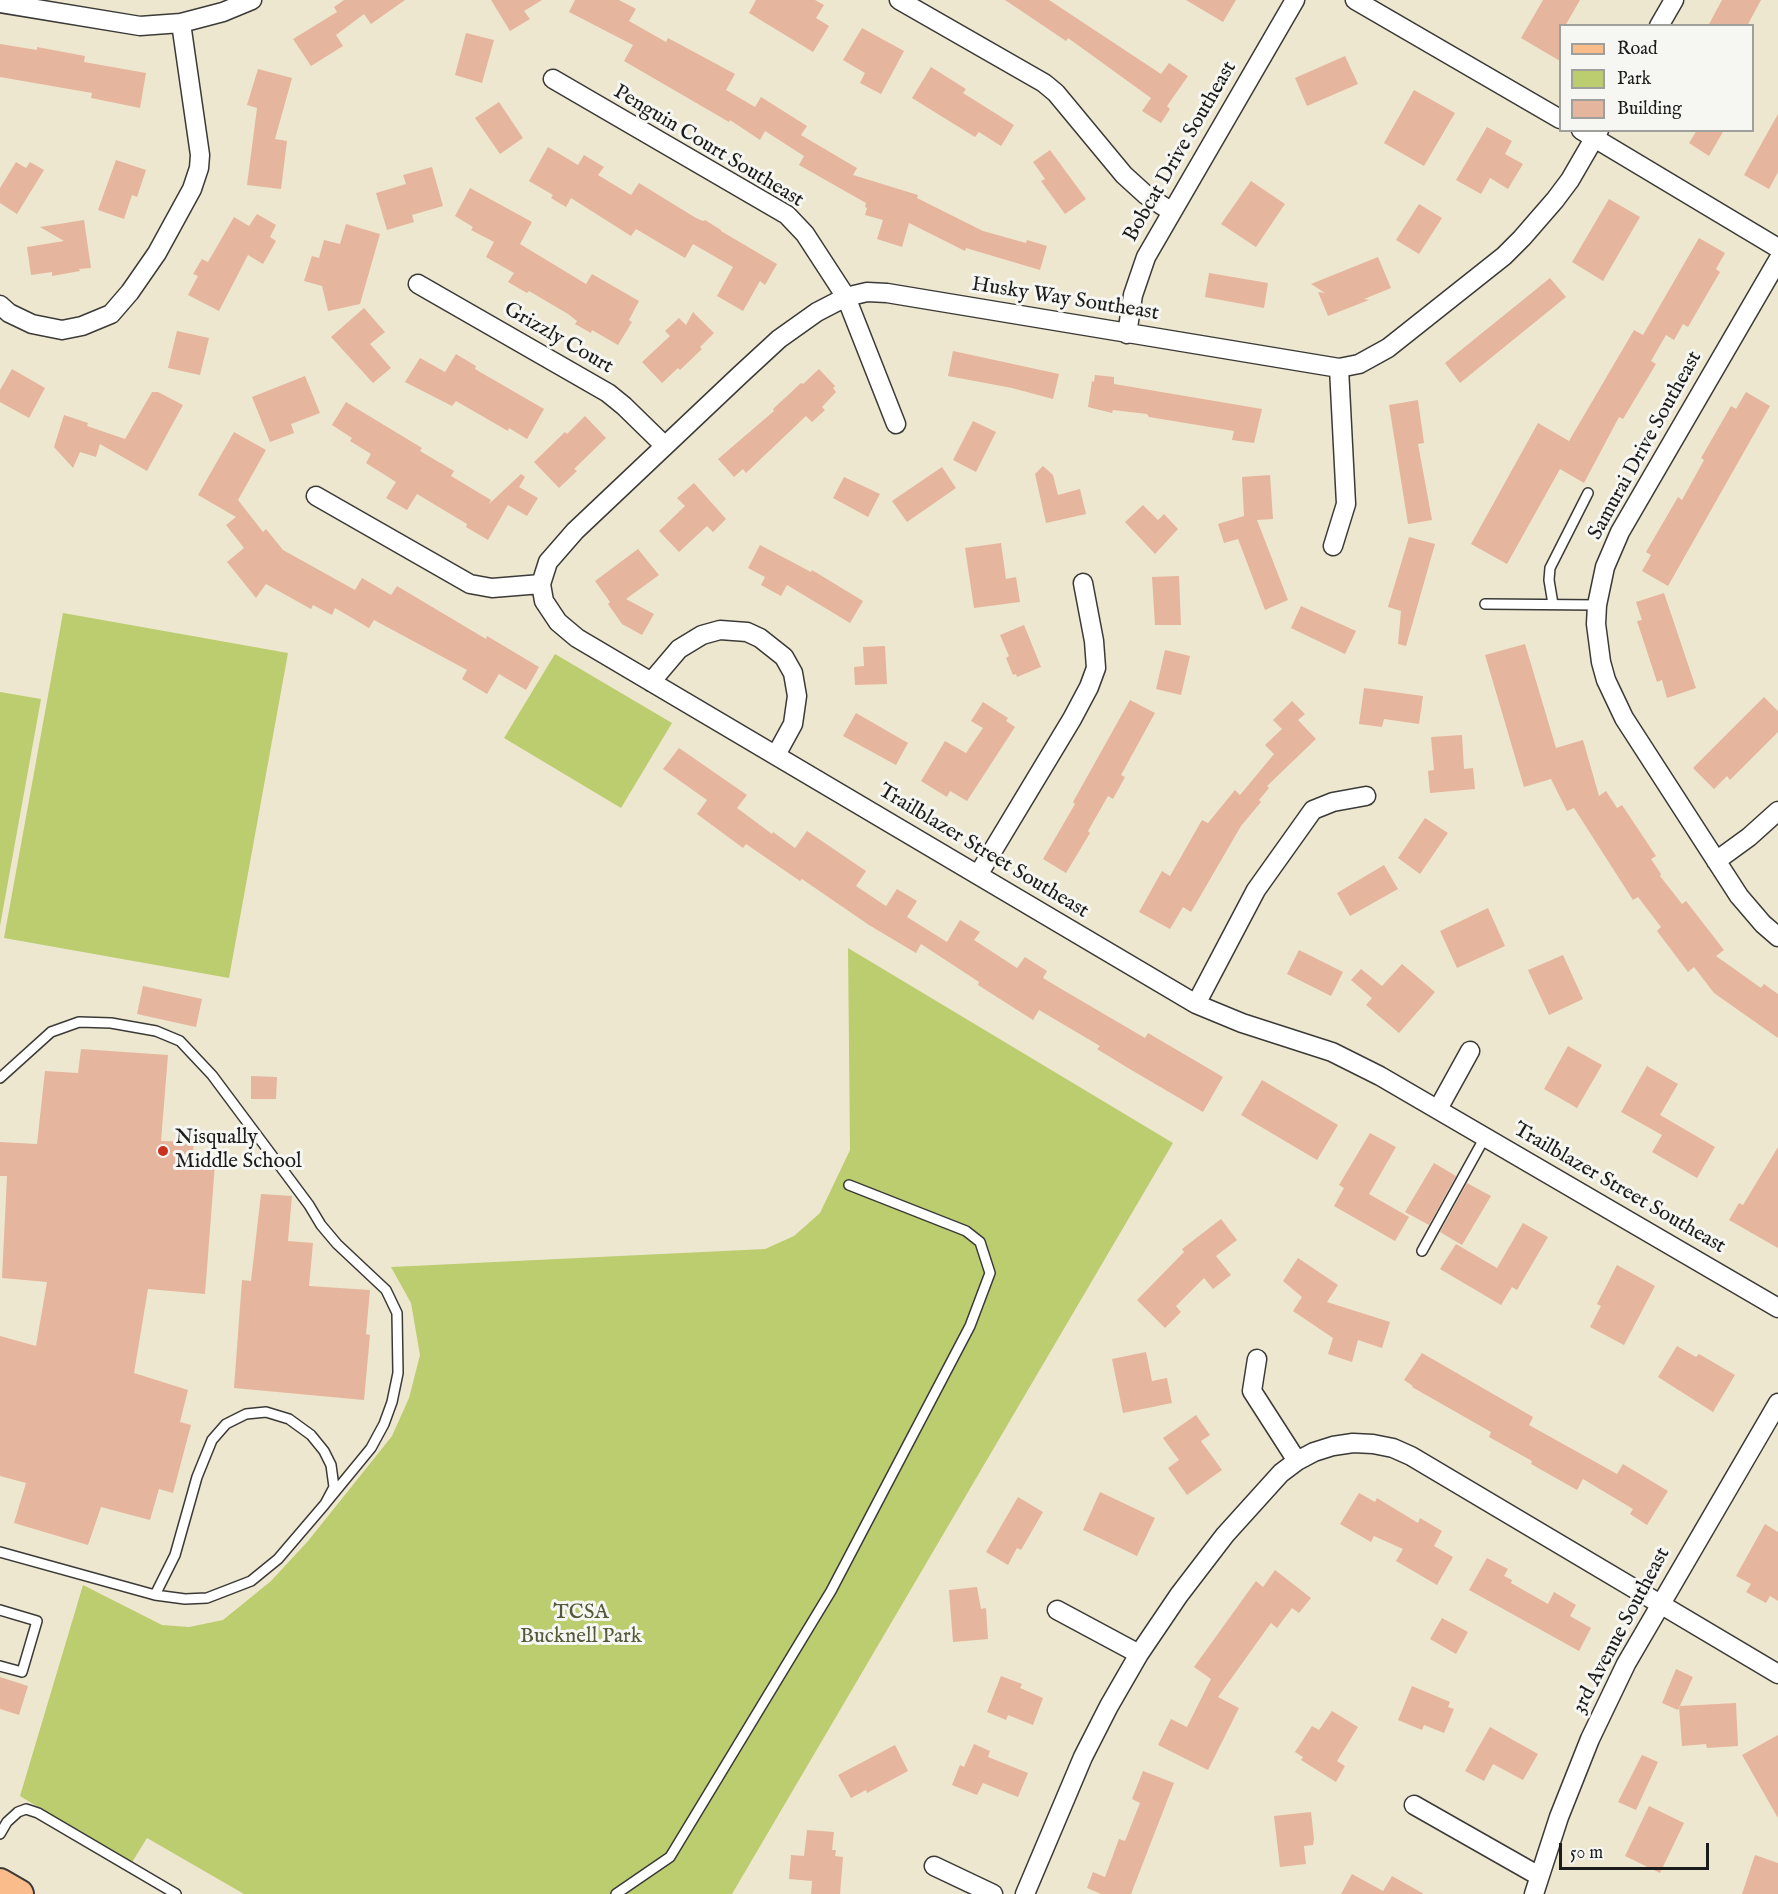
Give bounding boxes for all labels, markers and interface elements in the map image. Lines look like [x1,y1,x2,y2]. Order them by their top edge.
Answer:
legend [1559,24,1754,132]
text: Road [1617,38,1658,61]
street label: Bobcat Drive Southeast [1119,57,1243,247]
text: Park [1617,68,1651,91]
street label: Penguin Court Southeast [608,80,808,214]
text: Building [1617,98,1682,121]
street label: Husky Way Southeast [970,273,1160,327]
street label: Grizzly Court [499,298,617,380]
street label: Samurai Drive Southeast [1584,347,1708,545]
street label: Trailblazer Street Southeast [873,779,1093,925]
street label: Trailblazer Street Southeast [1508,1118,1730,1260]
place label: Nisqually Middle School [175,1126,302,1176]
marker: Nisqually Middle School [156,1144,170,1158]
street label: 3rd Avenue Southeast [1568,1544,1676,1718]
park label: TCSA Bucknell Park [520,1601,642,1651]
scale bar [1562,1831,1712,1869]
text: 50 m [1570,1842,1603,1865]

